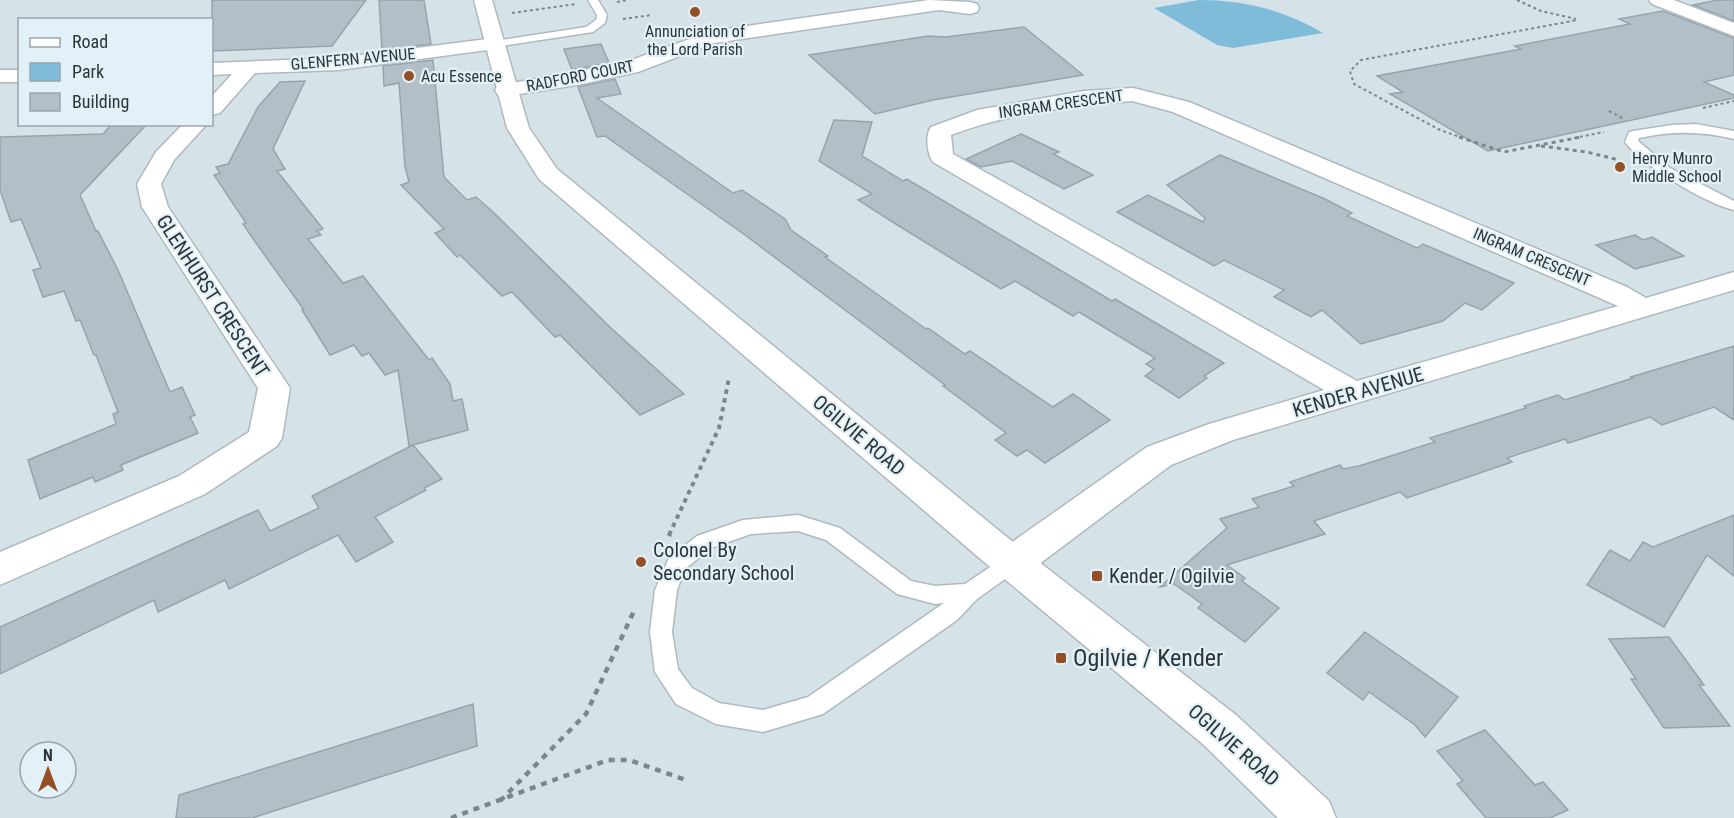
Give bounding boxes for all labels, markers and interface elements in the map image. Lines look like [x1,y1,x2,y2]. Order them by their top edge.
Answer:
marker: Annunciation of the Lord Parish [688,5,702,19]
legend [18,18,213,126]
place label: Annunciation of the Lord Parish [645,22,745,59]
text: Road [72,31,108,52]
street label: GLENFERN AVENUE [290,44,416,74]
street label: RADFORD COURT [525,56,635,96]
text: Park [72,61,104,82]
place label: Acu Essence [421,67,502,86]
marker: Acu Essence [402,69,416,83]
street label: INGRAM CRESCENT [997,86,1125,122]
text: Building [72,91,129,112]
place label: Henry Munro Middle School [1632,149,1722,186]
marker: Henry Munro Middle School [1613,160,1627,174]
street label: GLENHURST CRESCENT [151,210,275,382]
street label: INGRAM CRESCENT [1470,224,1594,290]
street label: KENDER AVENUE [1290,362,1426,422]
street label: OGILVIE ROAD [808,390,910,480]
place label: Colonel By Secondary School [653,538,794,585]
marker: Colonel By Secondary School [634,555,648,569]
place label: Kender / Ogilvie [1109,564,1234,588]
marker: Kender / Ogilvie [1090,569,1104,583]
place label: Ogilvie / Kender [1073,644,1223,672]
marker: Ogilvie / Kender [1054,651,1068,665]
street label: OGILVIE ROAD [1184,699,1284,791]
north arrow [18,740,78,800]
text: N [43,746,53,765]

